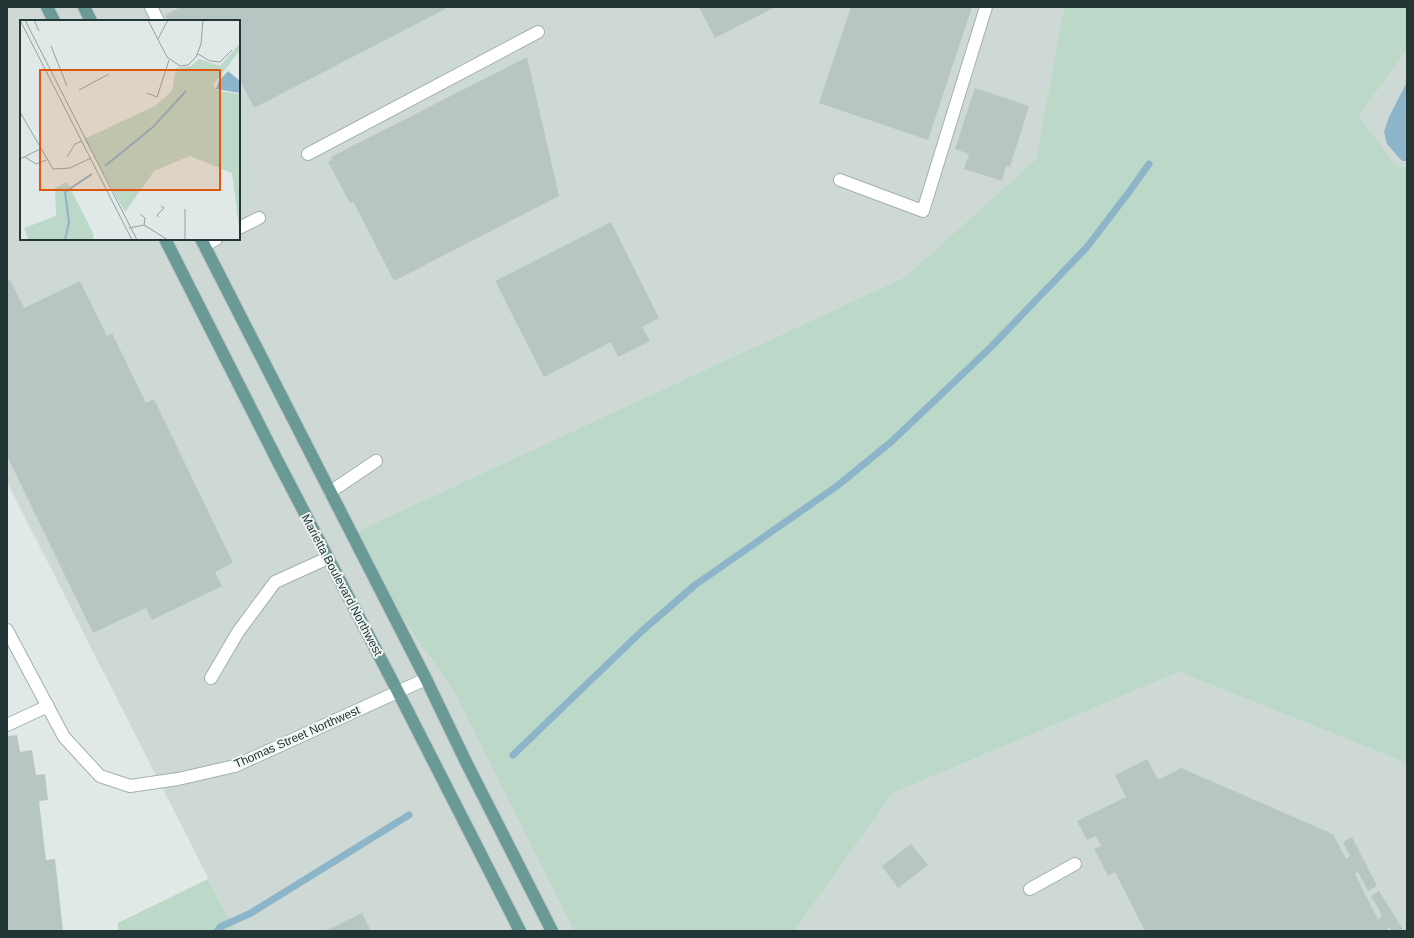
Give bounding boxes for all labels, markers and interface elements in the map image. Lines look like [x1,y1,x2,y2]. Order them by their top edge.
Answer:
inset map [20,20,240,240]
street label: Marietta Boulevard Northwest [299,512,386,659]
street label: Thomas Street Northwest [232,703,363,771]

